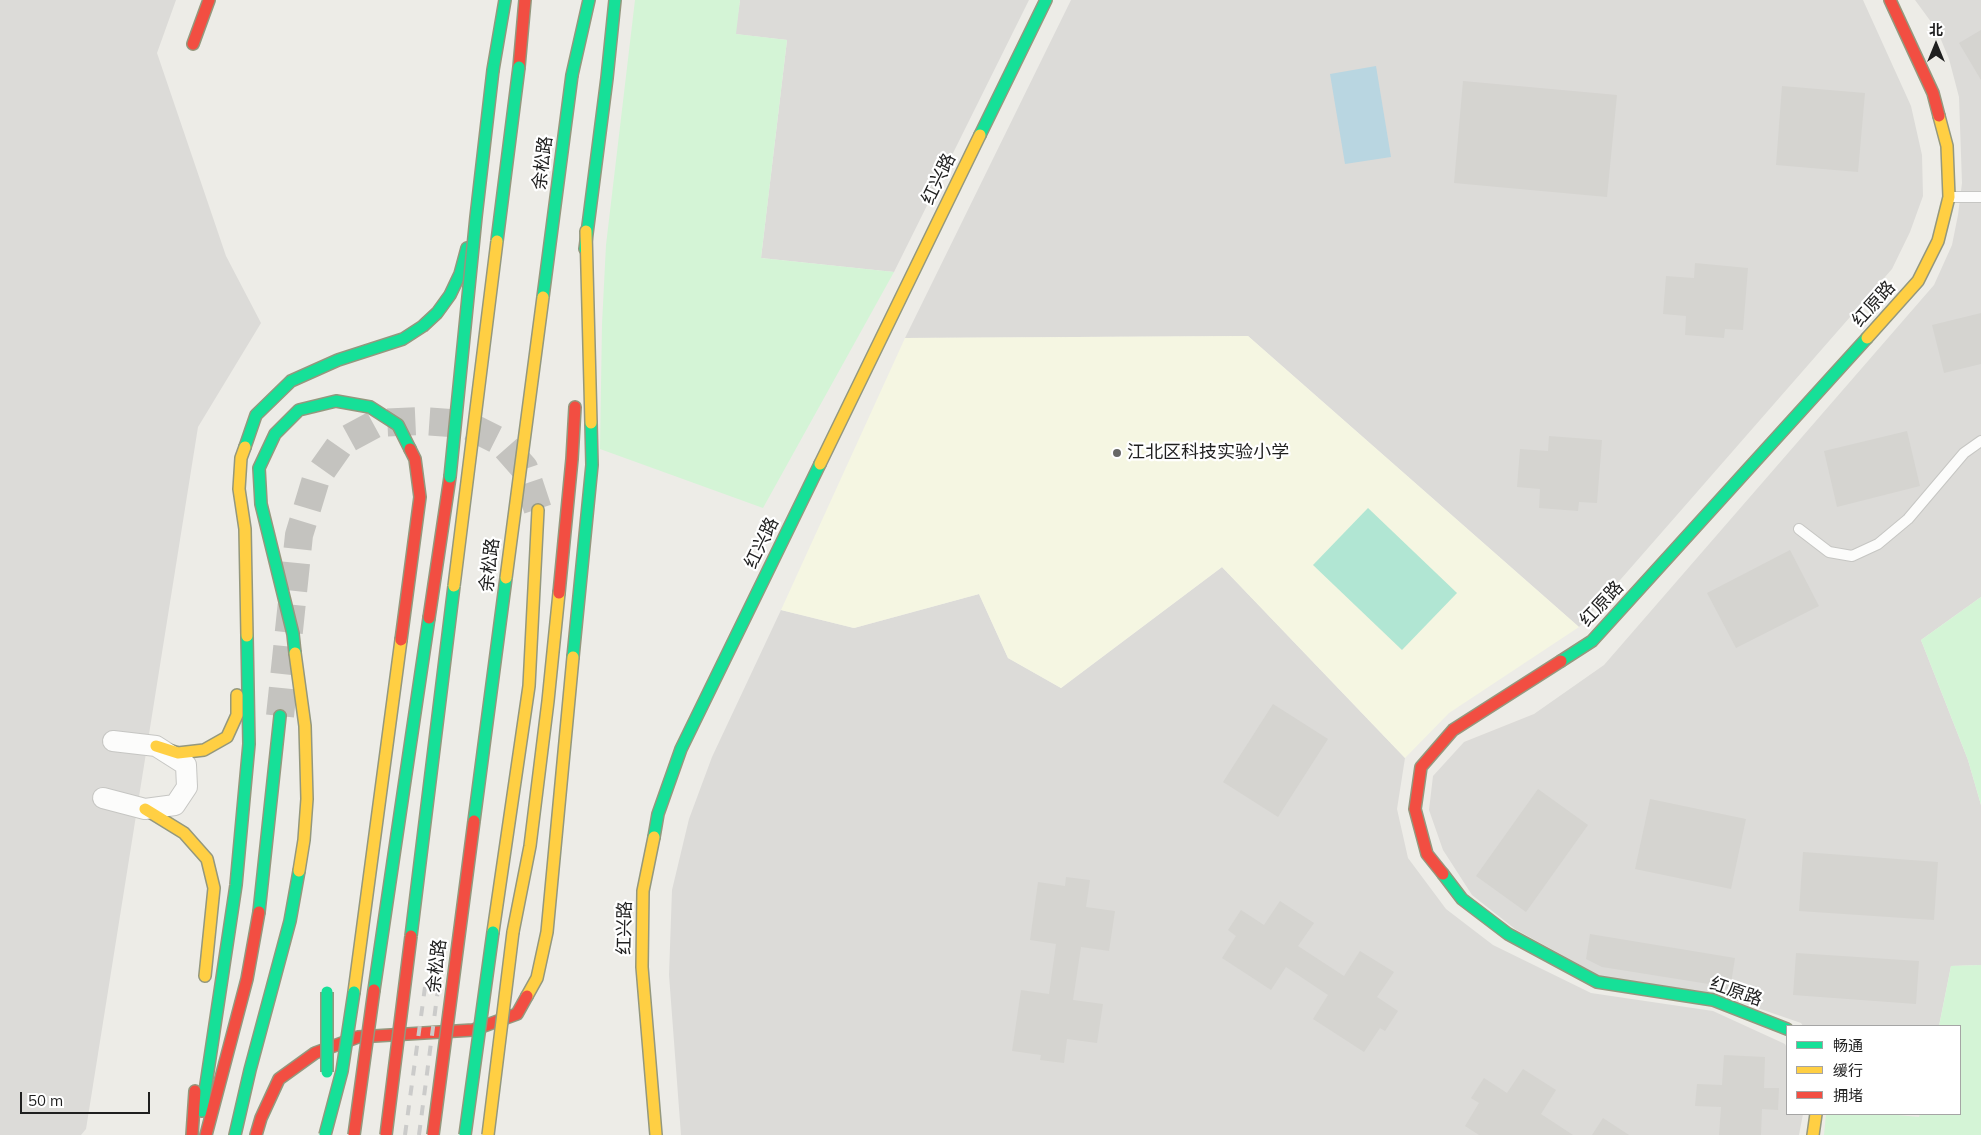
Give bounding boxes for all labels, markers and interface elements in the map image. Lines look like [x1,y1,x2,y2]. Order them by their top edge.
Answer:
north arrow [1911,20,1961,70]
text: 北 [1929,21,1943,39]
street label: 余松路 [529,135,557,191]
street label: 红兴路 [917,150,961,208]
street label: 红原路 [1848,277,1900,331]
place label: 江北区科技实验小学 [1127,442,1289,464]
marker: 江北区科技实验小学 [1111,447,1123,459]
street label: 红兴路 [740,514,784,572]
street label: 余松路 [476,537,504,593]
street label: 红原路 [1576,577,1628,631]
street label: 红兴路 [614,901,636,955]
street label: 余松路 [423,938,451,994]
street label: 红原路 [1707,973,1765,1011]
legend [1786,1025,1961,1115]
text: 畅通 [1833,1036,1863,1055]
text: 缓行 [1833,1061,1863,1080]
scale bar [22,1082,152,1114]
text: 拥堵 [1833,1086,1863,1105]
text: 50 m [28,1091,63,1110]

